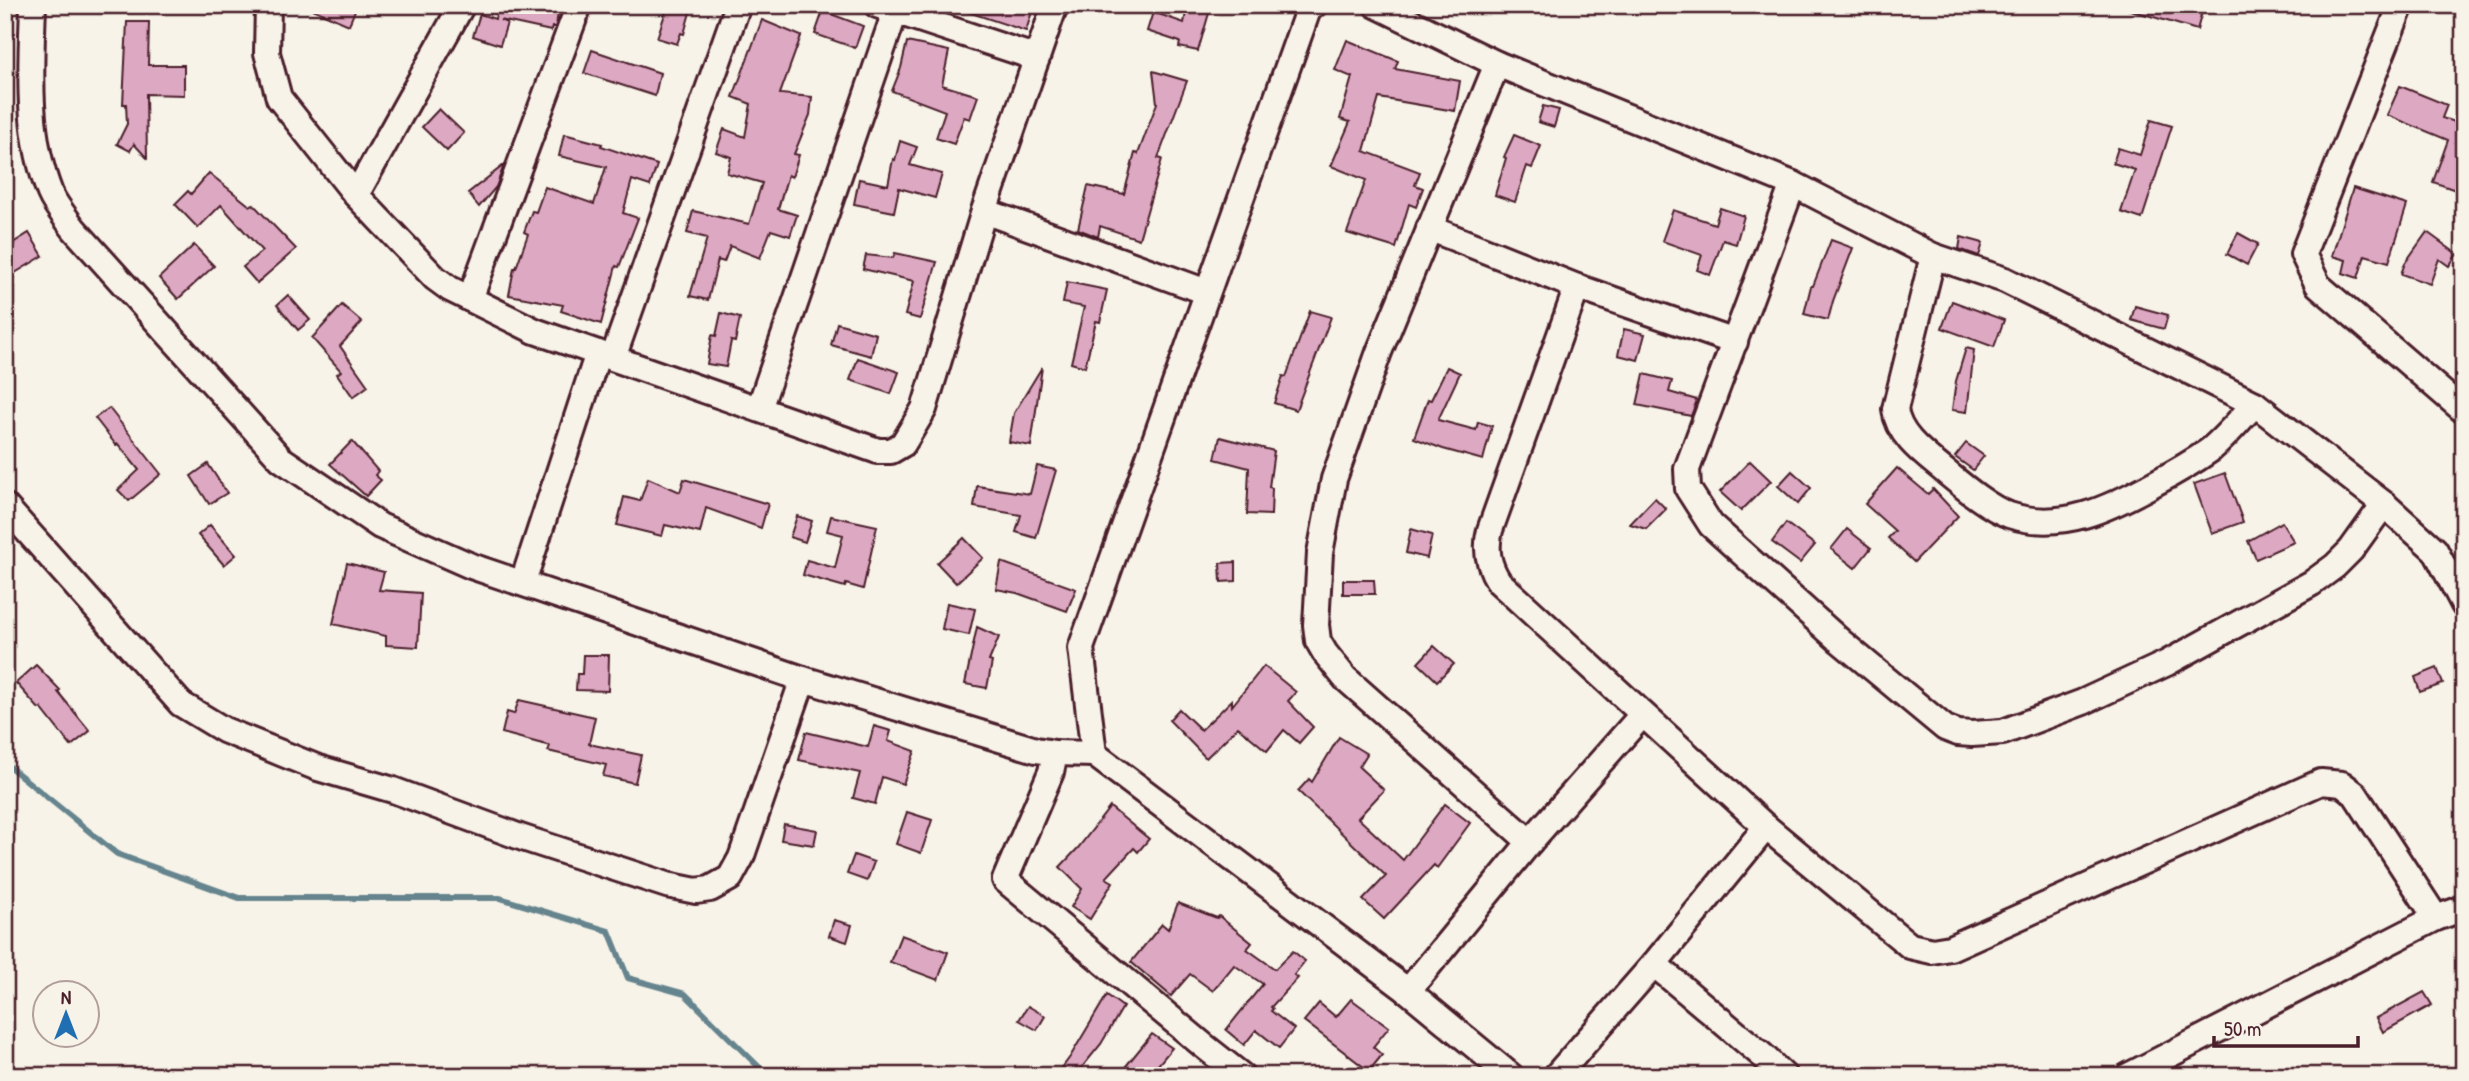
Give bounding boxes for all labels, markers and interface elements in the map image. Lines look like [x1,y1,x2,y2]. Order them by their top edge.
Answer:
north arrow [32,979,102,1050]
text: N [61,984,71,1010]
scale bar [2214,1004,2357,1048]
text: 50 m [2224,1014,2261,1043]

